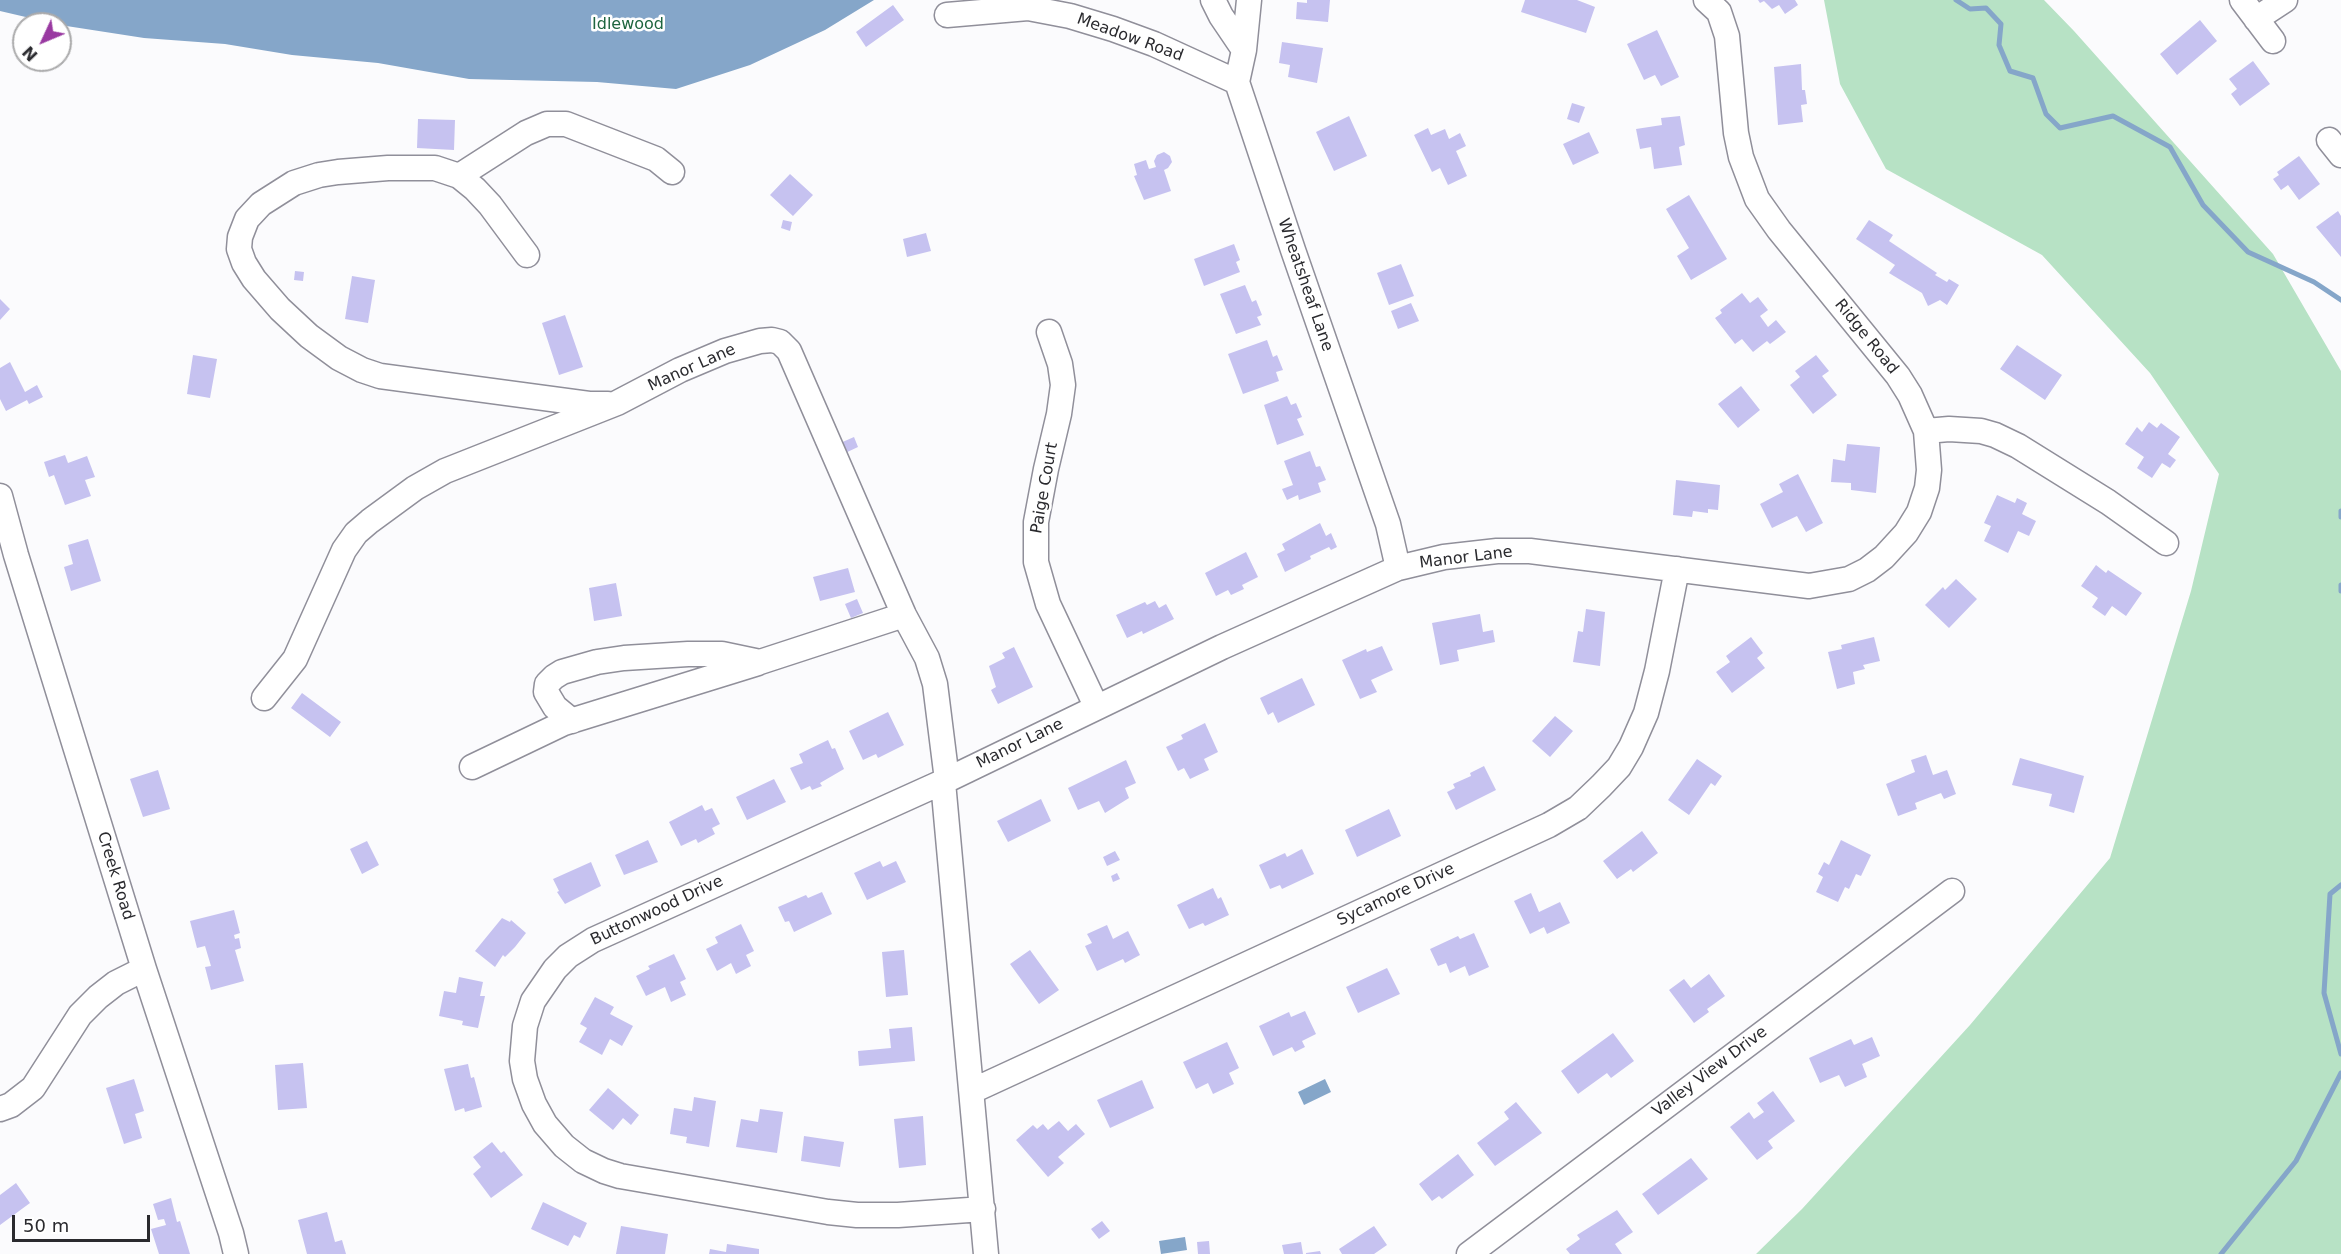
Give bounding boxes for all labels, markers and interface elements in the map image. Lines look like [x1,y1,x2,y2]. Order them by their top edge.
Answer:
street label: Meadow Road [1074,10,1186,66]
north arrow [12,12,72,72]
park label: Idlewood [592,15,664,35]
text: N [19,42,42,65]
street label: Wheatsheaf Lane [1273,216,1337,354]
street label: Ridge Road [1830,296,1902,378]
street label: Manor Lane [645,340,739,396]
street label: Paige Court [1028,441,1062,535]
street label: Manor Lane [1418,543,1514,573]
street label: Manor Lane [974,715,1066,773]
street label: Creek Road [92,829,138,923]
street label: Sycamore Drive [1334,859,1458,931]
street label: Buttonwood Drive [588,872,726,950]
street label: Valley View Drive [1649,1023,1771,1121]
scale bar [15,1203,153,1241]
text: 50 m [23,1215,69,1236]

